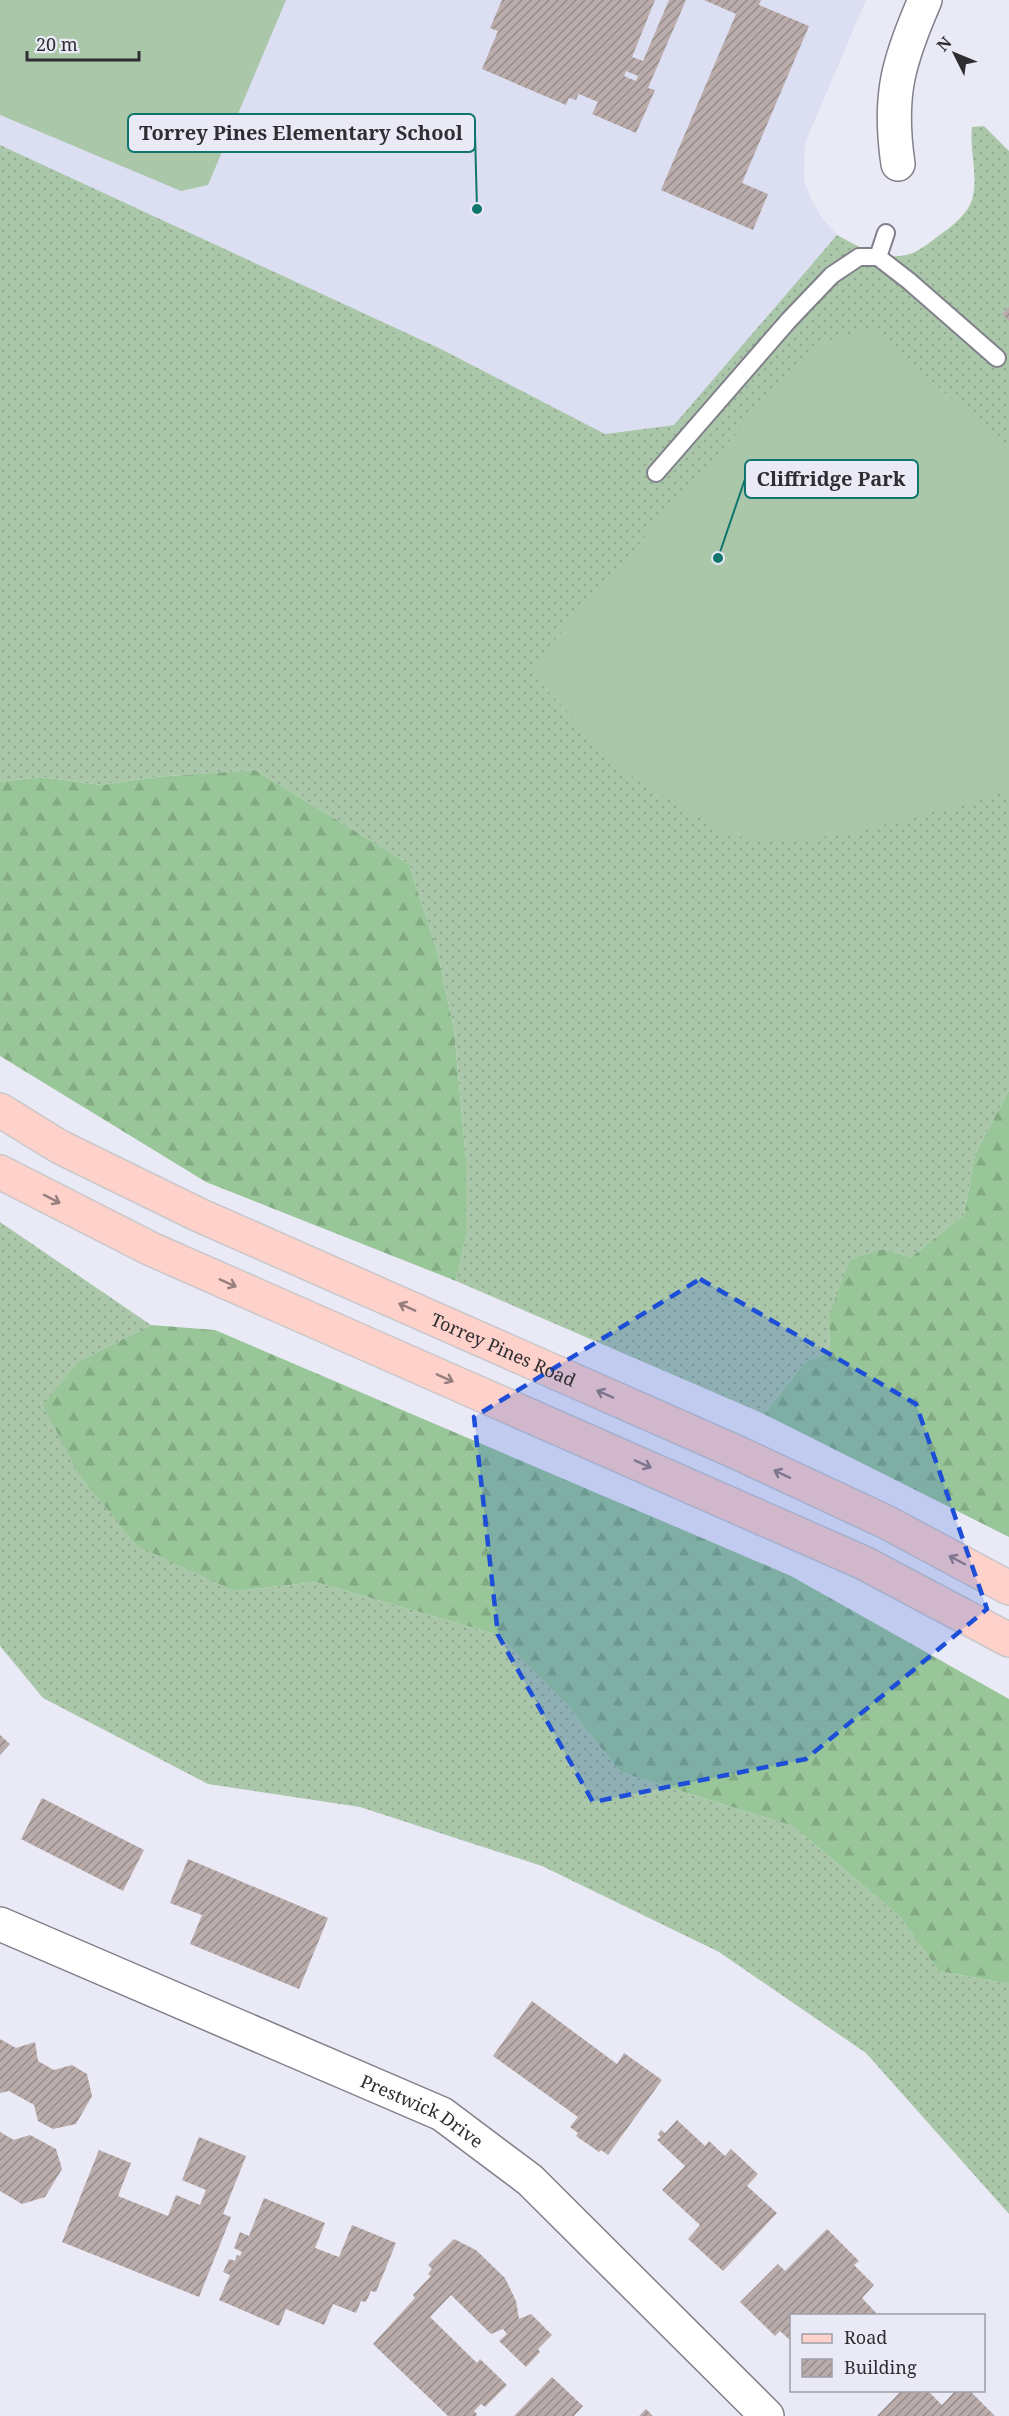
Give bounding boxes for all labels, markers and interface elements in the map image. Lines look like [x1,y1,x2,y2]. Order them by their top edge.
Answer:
scale bar [27,24,140,62]
north arrow [925,24,985,84]
text: N [932,31,957,56]
text: 20 m [36,32,78,56]
callout: Torrey Pines Elementary School [128,114,475,152]
text: Torrey Pines Elementary School [139,119,463,146]
callout: Cliffridge Park [745,460,918,498]
text: Cliffridge Park [757,465,906,492]
one-way arrow [43,1193,61,1205]
one-way arrow [218,1278,237,1289]
one-way arrow [398,1301,417,1312]
street label: Torrey Pines Road [427,1307,580,1392]
one-way arrow [436,1373,454,1384]
one-way arrow [596,1388,614,1399]
one-way arrow [633,1459,652,1470]
one-way arrow [774,1468,792,1480]
one-way arrow [949,1554,967,1565]
street label: Prestwick Drive [357,2069,488,2153]
legend [790,2314,985,2392]
text: Road [844,2325,887,2349]
text: Building [844,2355,917,2379]

